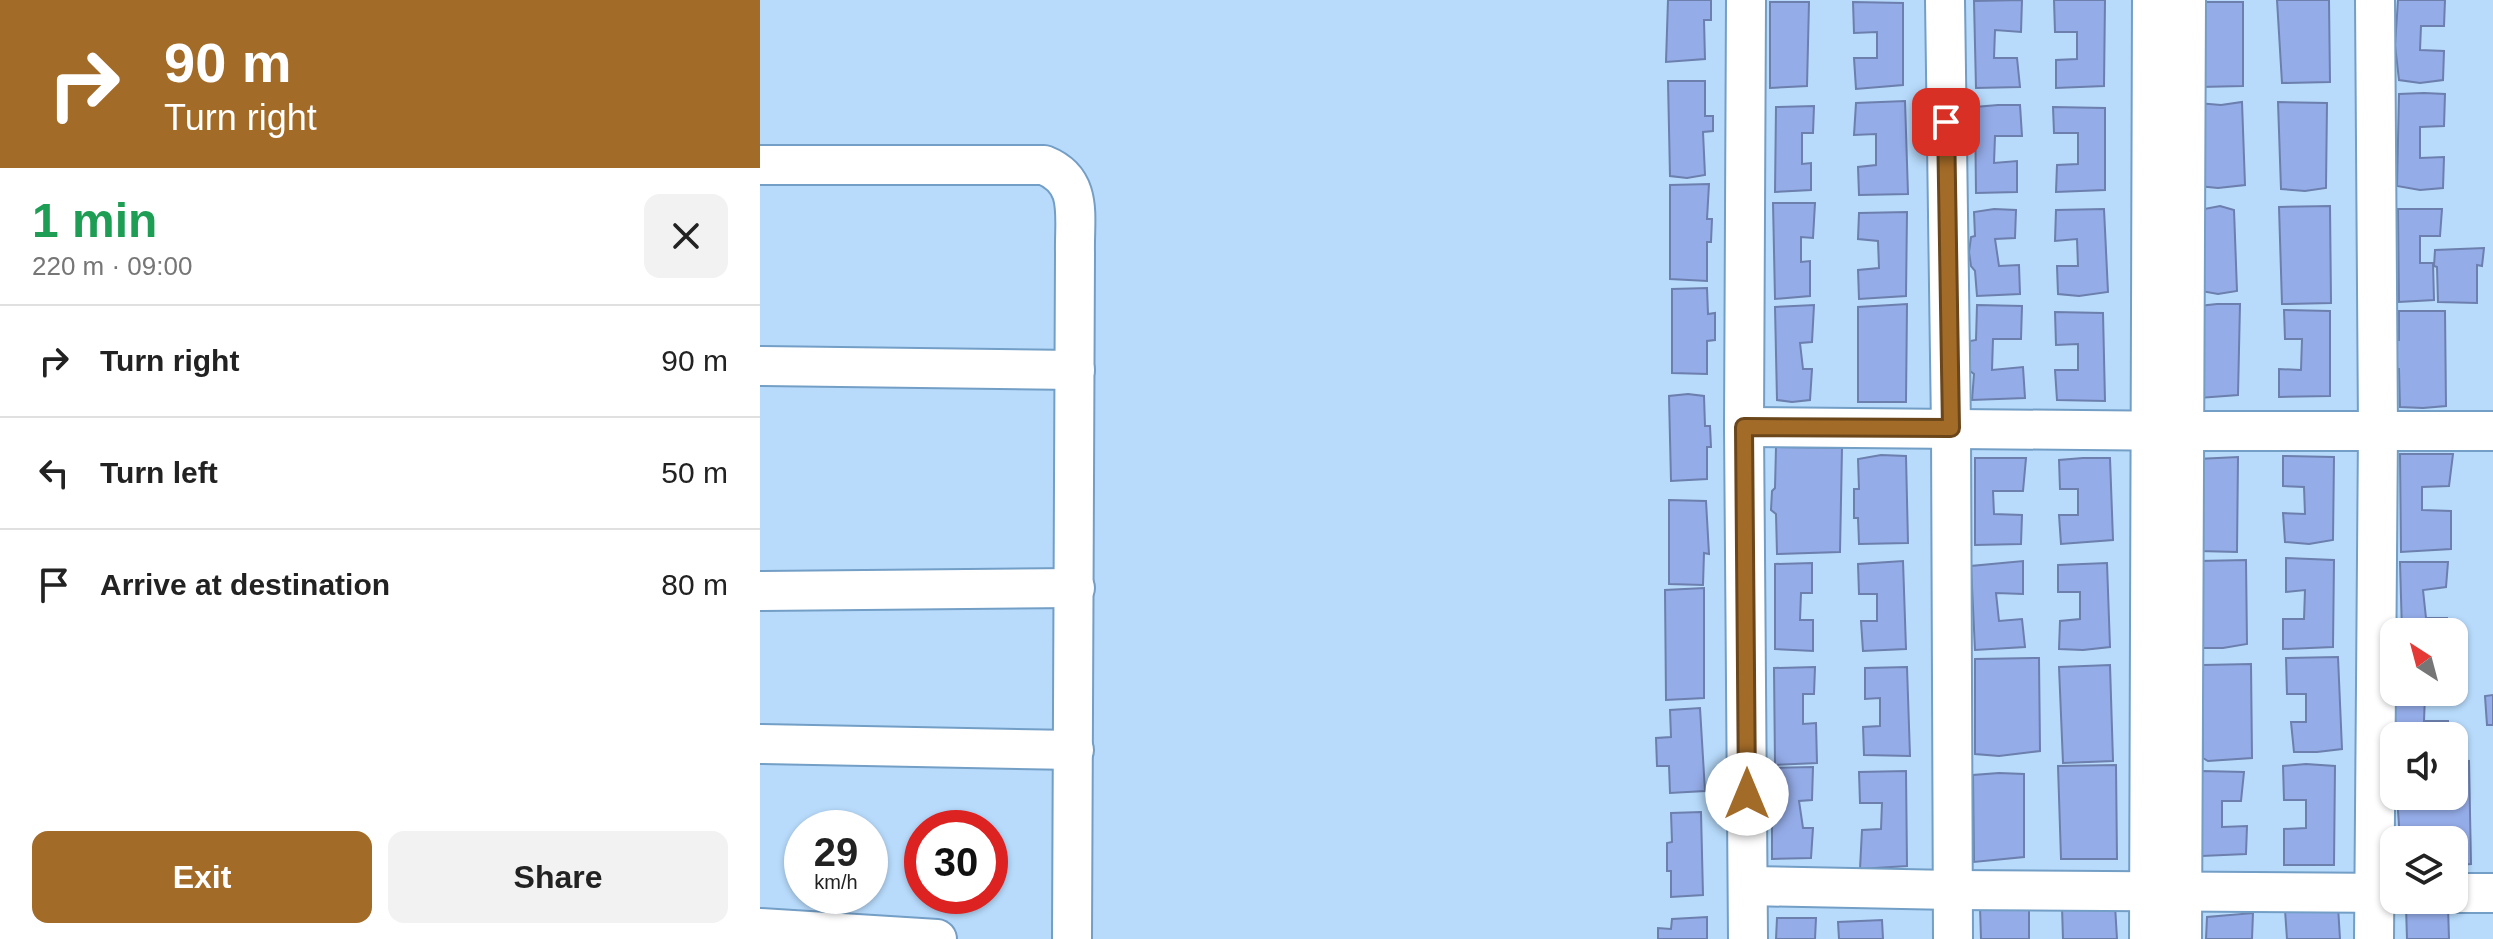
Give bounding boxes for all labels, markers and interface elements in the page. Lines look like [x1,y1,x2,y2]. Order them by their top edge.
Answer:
text: 90 m [164,31,292,94]
icon: right [32,32,136,136]
pin [1912,88,1980,156]
text: Turn right [164,97,317,138]
icon: arrive [1924,100,1968,144]
text: 1 min [32,194,157,247]
button: close [644,194,728,278]
text: 220 m · 09:00 [32,251,192,281]
icon: right [32,339,76,383]
text: Turn right [100,344,239,377]
text: 90 m [661,344,728,377]
icon: left [32,451,76,495]
text: Turn left [100,456,218,489]
text: 50 m [661,456,728,489]
icon: arrive [32,563,76,607]
text: Arrive at destination [100,568,390,601]
text: 80 m [661,568,728,601]
north arrow [2380,618,2468,706]
map controls [2380,618,2468,914]
button: sound [2380,722,2468,810]
position arrow [1705,752,1789,836]
speed limit sign: 30 [904,810,1008,914]
button: layers [2380,826,2468,914]
text: 29 [814,830,858,874]
button: Exit [32,831,372,923]
button: Share [388,831,728,923]
text: km/h [814,871,858,893]

